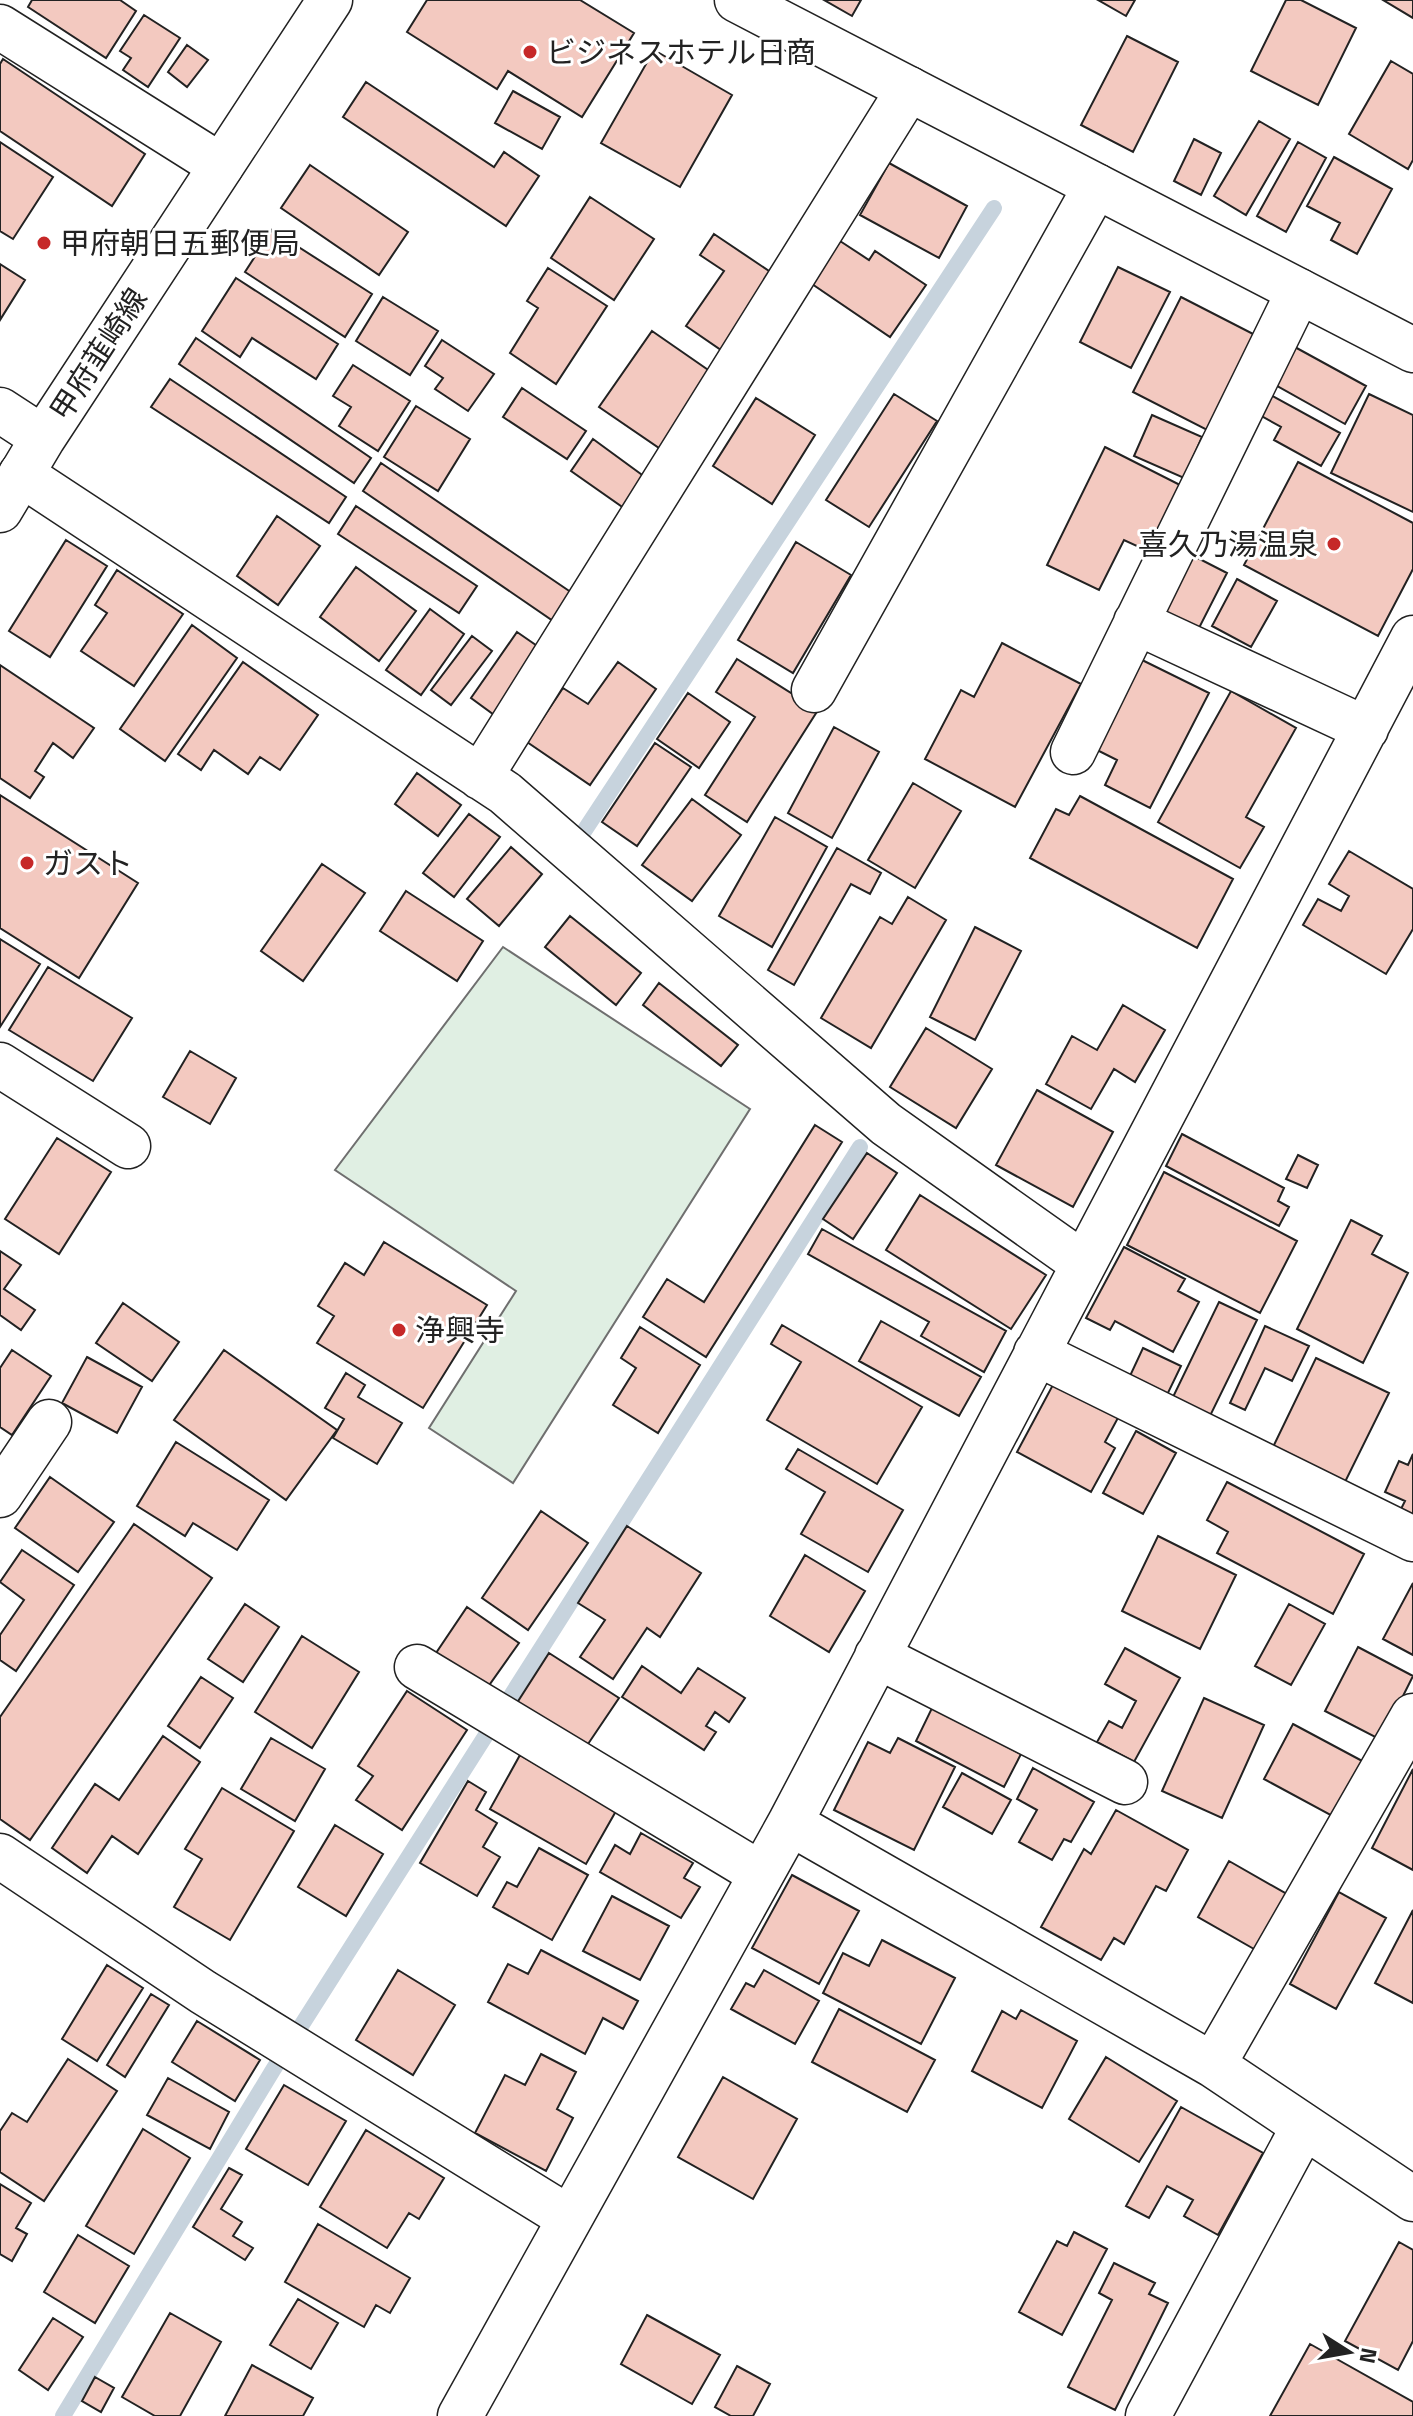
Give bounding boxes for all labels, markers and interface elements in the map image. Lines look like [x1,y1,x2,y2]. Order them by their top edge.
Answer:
place label: ビジネスホテル日商 [546,29,816,75]
marker: ビジネスホテル日商 [521,43,539,61]
place label: 甲府朝日五郵便局 [60,220,300,266]
marker: 甲府朝日五郵便局 [35,234,53,252]
street label: 甲府韮崎線 [38,279,158,429]
place label: 喜久乃湯温泉 [1138,521,1318,567]
marker: 喜久乃湯温泉 [1325,535,1343,553]
place label: ガスト [43,840,133,886]
marker: ガスト [18,854,36,872]
place label: 浄興寺 [415,1307,505,1353]
marker: 浄興寺 [390,1321,408,1339]
north arrow [1309,2312,1389,2392]
text: N [1350,2345,1387,2367]

